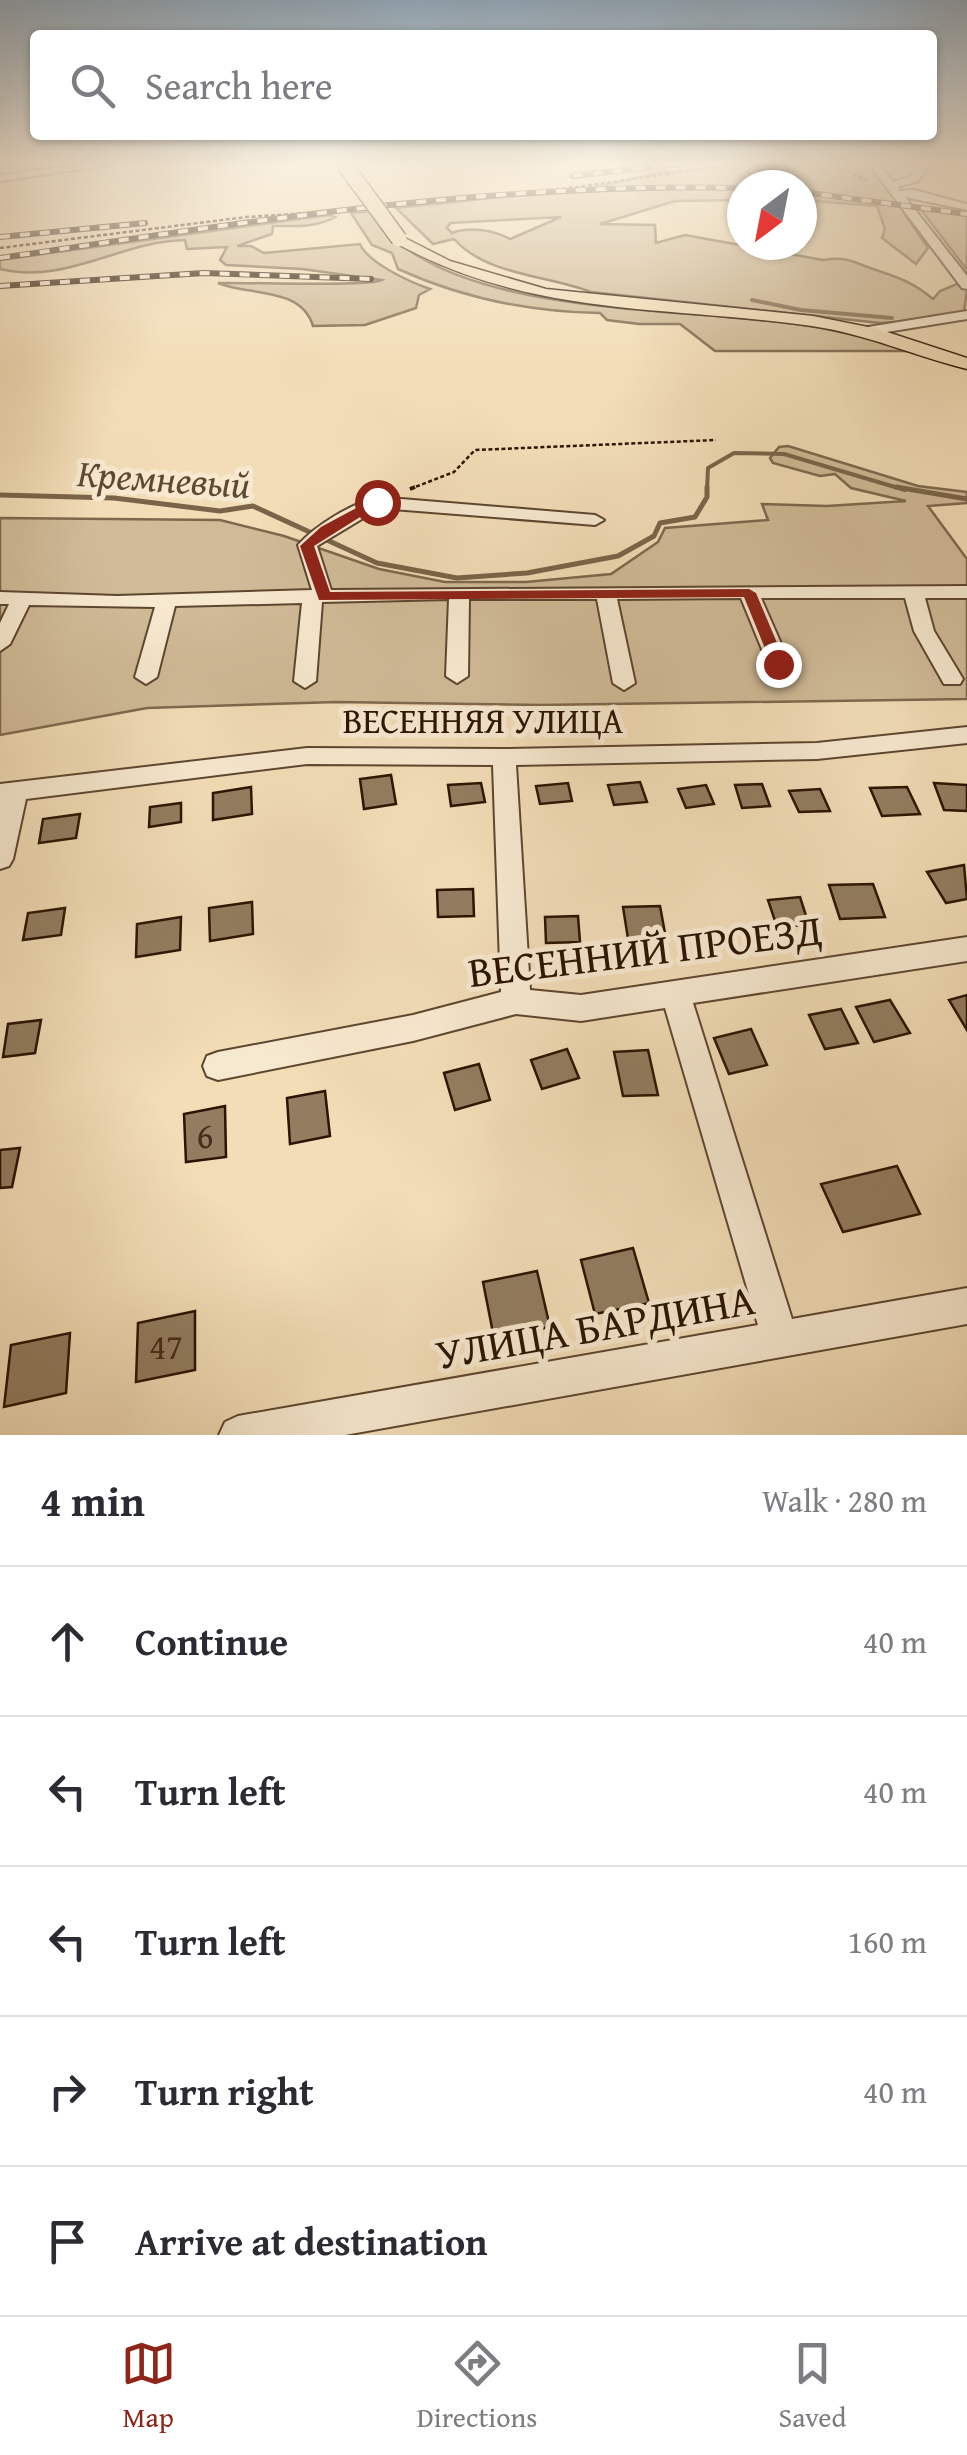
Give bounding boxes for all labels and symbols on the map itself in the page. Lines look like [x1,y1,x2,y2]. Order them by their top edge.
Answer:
north arrow [727,170,817,260]
water label: Кремневый [75,444,253,512]
route start [355,480,401,526]
route end [756,642,802,688]
street label: ВЕСЕННЯЯ УЛИЦА [343,695,623,746]
street label: ВЕСЕННИЙ ПРОЕЗД [465,898,825,1002]
house number: 6 [197,1110,213,1161]
street label: УЛИЦА БАРДИНА [431,1268,760,1384]
house number: 47 [149,1321,183,1372]

